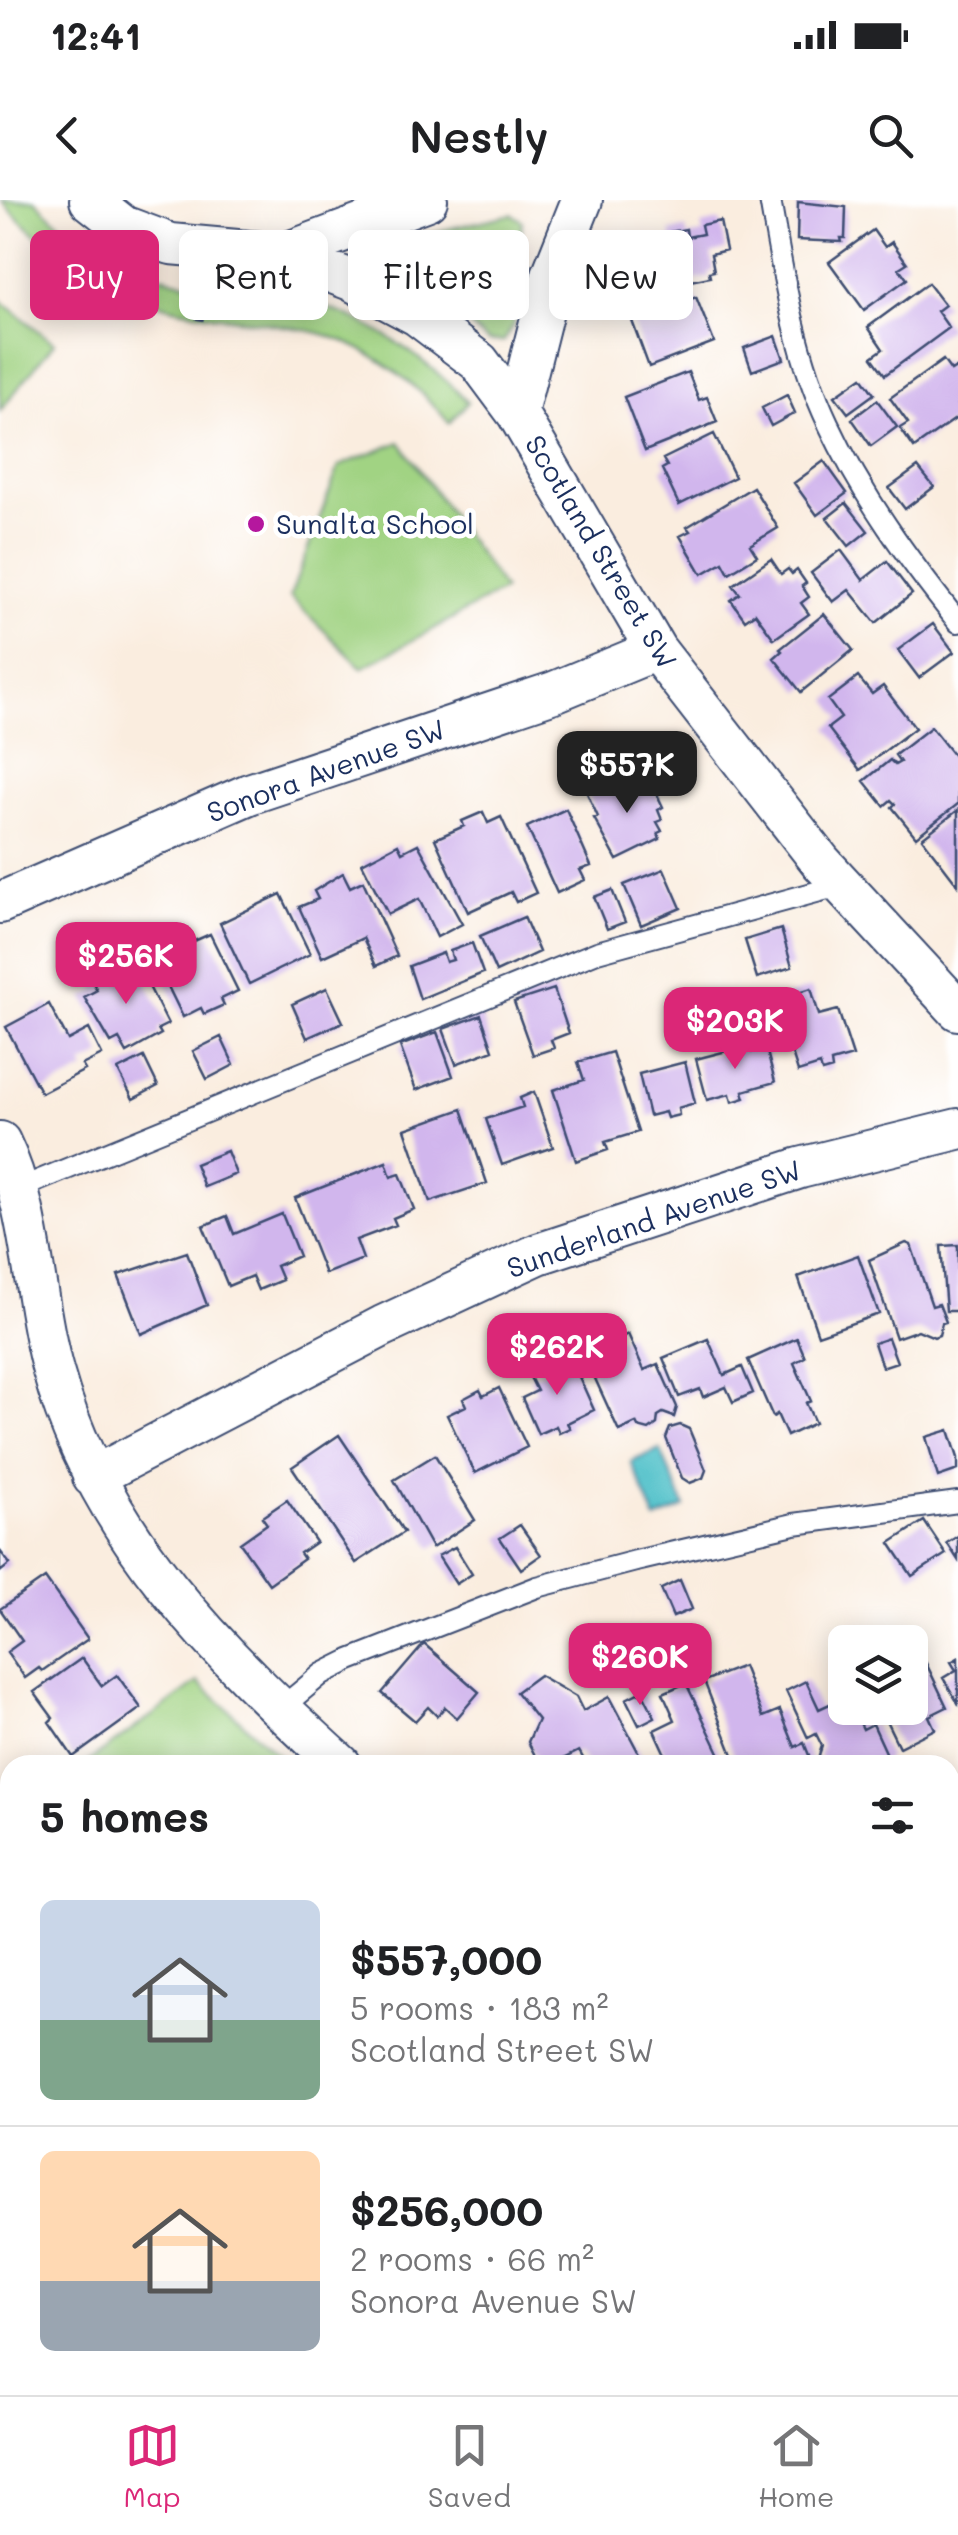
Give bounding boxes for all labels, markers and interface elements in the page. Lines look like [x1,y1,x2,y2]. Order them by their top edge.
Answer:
text: 12:41 [50,10,141,60]
text: Nestly [409,106,549,164]
icon: back [40,108,95,163]
icon: search [863,108,918,163]
chip: Buy [30,230,159,320]
chip: Rent [179,230,328,320]
chip: Filters [348,230,529,320]
chip: New [549,230,693,320]
street label: Scotland Street SW [518,428,686,675]
place label: Sunalta School [276,505,474,541]
marker: Sunalta School [245,513,267,535]
street label: Sonora Avenue SW [202,710,450,830]
pin: $557K [557,731,697,816]
text: $557K [579,742,675,784]
pin: $256K [56,922,196,1007]
text: $256K [78,933,174,975]
pin: $203K [665,987,805,1072]
text: $203K [686,998,784,1040]
street label: Sunderland Avenue SW [502,1151,805,1285]
pin: $262K [487,1313,627,1398]
text: $262K [509,1324,605,1366]
pin: $260K [570,1623,710,1708]
map controls [828,1625,928,1725]
button: layers [828,1625,928,1725]
text: $260K [591,1634,689,1676]
text: 5 homes [40,1788,209,1843]
icon: filters [865,1788,920,1843]
text: $557,000 [350,1931,542,1986]
icon: home [120,1940,240,2060]
text: 5 rooms · 183 m² [350,1986,609,2028]
text: Scotland Street SW [350,2028,654,2070]
text: $256,000 [350,2182,543,2237]
icon: home [120,2191,240,2311]
text: 2 rooms · 66 m² [350,2237,594,2279]
text: Sonora Avenue SW [350,2279,637,2321]
tab: Map [124,2418,181,2514]
tab: Saved [428,2418,511,2514]
tab: Home [758,2418,834,2514]

